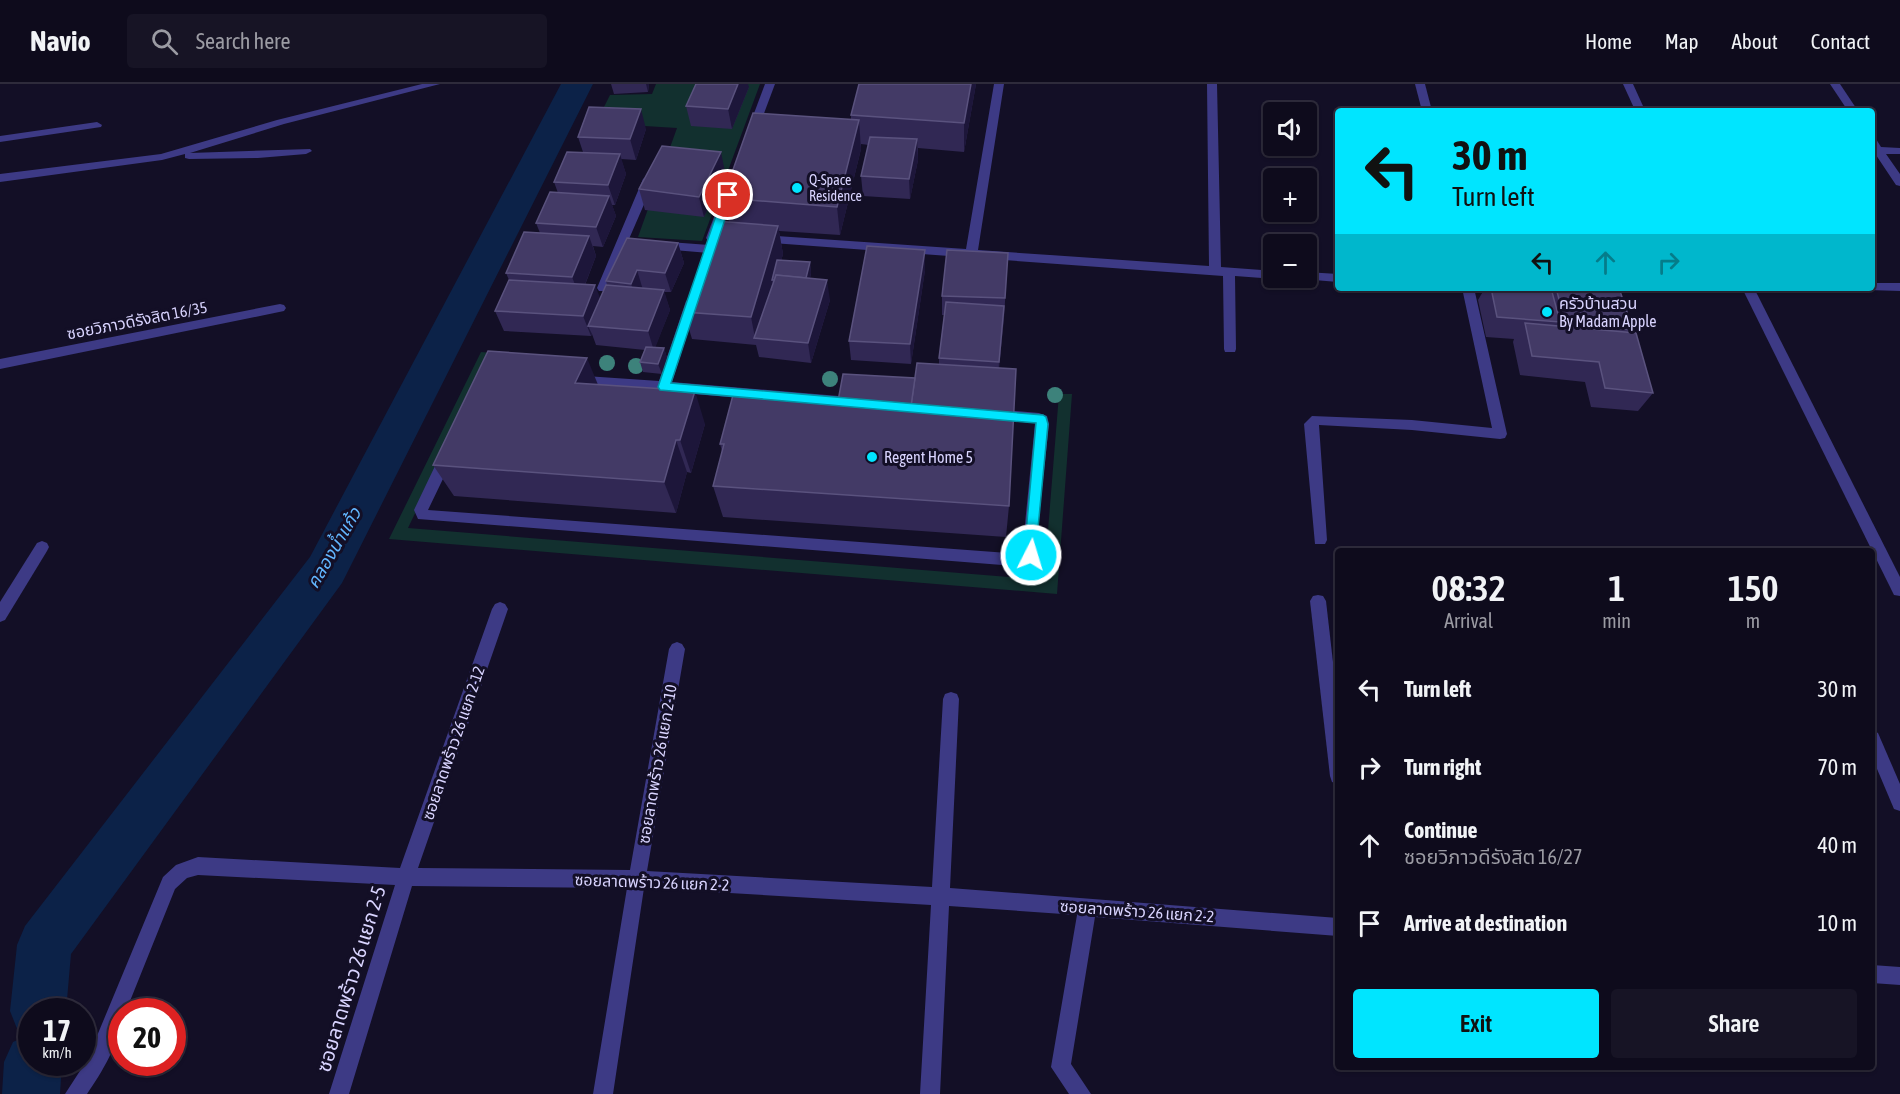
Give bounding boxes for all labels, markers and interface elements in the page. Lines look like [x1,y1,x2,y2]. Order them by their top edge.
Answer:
search box [127,14,547,68]
text: Navio [30,25,91,57]
icon: search [148,25,181,58]
text: Search here [196,28,291,54]
text: Home [1585,29,1632,53]
text: Map [1665,29,1699,53]
text: About [1732,29,1778,53]
text: Contact [1811,29,1870,53]
map controls [1263,102,1317,288]
button: sound [1263,102,1317,156]
text: 30 m [1452,131,1527,179]
icon: left [1353,132,1431,210]
button: + [1263,168,1317,222]
pin [702,169,753,220]
place label: Q-Space Residence [809,172,862,204]
icon: arrive [711,178,744,211]
marker: Q-Space Residence [790,181,804,195]
text: Turn left [1452,181,1535,212]
button: − [1263,234,1317,288]
icon: left [1526,246,1559,279]
icon: ahead [1589,246,1622,279]
icon: right [1652,246,1685,279]
place label: ครัวบ้านสวน By Madam Apple [1559,294,1657,331]
street label: ซอยวิภาวดีรังสิต 16/35 [65,298,209,342]
marker: ครัวบ้านสวน By Madam Apple [1540,305,1554,319]
place label: Regent Home 5 [884,448,973,467]
marker: Regent Home 5 [865,450,879,464]
water label: คลองน้ำแก้ว [300,502,366,592]
position arrow [999,523,1063,587]
text: 08:32 [1432,567,1506,609]
text: 1 [1608,567,1625,609]
text: 150 [1728,567,1778,609]
text: Arrival [1444,609,1493,632]
text: min [1602,609,1631,632]
text: m [1746,609,1760,632]
street label: ซอยลาดพร้าว 26 แยก 2-12 [418,664,488,822]
icon: left [1353,673,1386,706]
text: Turn left [1404,676,1471,702]
text: 30 m [1817,676,1857,702]
street label: ซอยลาดพร้าว 26 แยก 2-10 [634,683,680,845]
icon: right [1353,751,1386,784]
text: Turn right [1404,754,1481,780]
text: 70 m [1817,754,1857,780]
text: Continue [1404,817,1478,843]
icon: ahead [1353,829,1386,862]
text: 40 m [1817,832,1857,858]
text: ซอยวิภาวดีรังสิต 16/27 [1404,845,1582,868]
street label: ซอยลาดพร้าว 26 แยก 2-2 [574,870,730,894]
street label: ซอยลาดพร้าว 26 แยก 2-5 [311,883,390,1075]
street label: ซอยลาดพร้าว 26 แยก 2-2 [1059,897,1215,925]
icon: arrive [1353,907,1386,940]
text: Arrive at destination [1404,910,1567,936]
text: 10 m [1817,910,1857,936]
button: Exit [1353,989,1599,1058]
button: Share [1611,989,1857,1058]
speed limit sign: 20 [108,998,186,1076]
text: 17 [43,1013,71,1047]
text: km/h [42,1044,72,1061]

